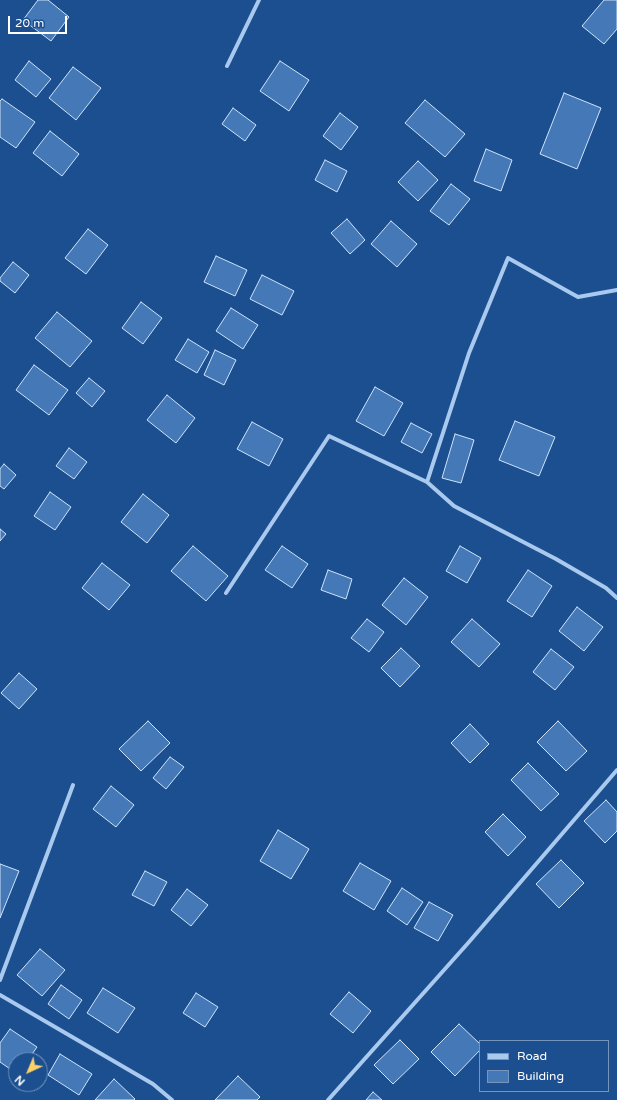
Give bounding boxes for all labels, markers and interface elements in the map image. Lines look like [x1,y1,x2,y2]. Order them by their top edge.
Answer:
scale bar [10,8,69,34]
text: 20 m [15,16,44,30]
legend [479,1040,609,1092]
text: Road [517,1049,547,1063]
north arrow [8,1052,48,1092]
text: Building [517,1069,564,1083]
text: N [12,1073,28,1088]

